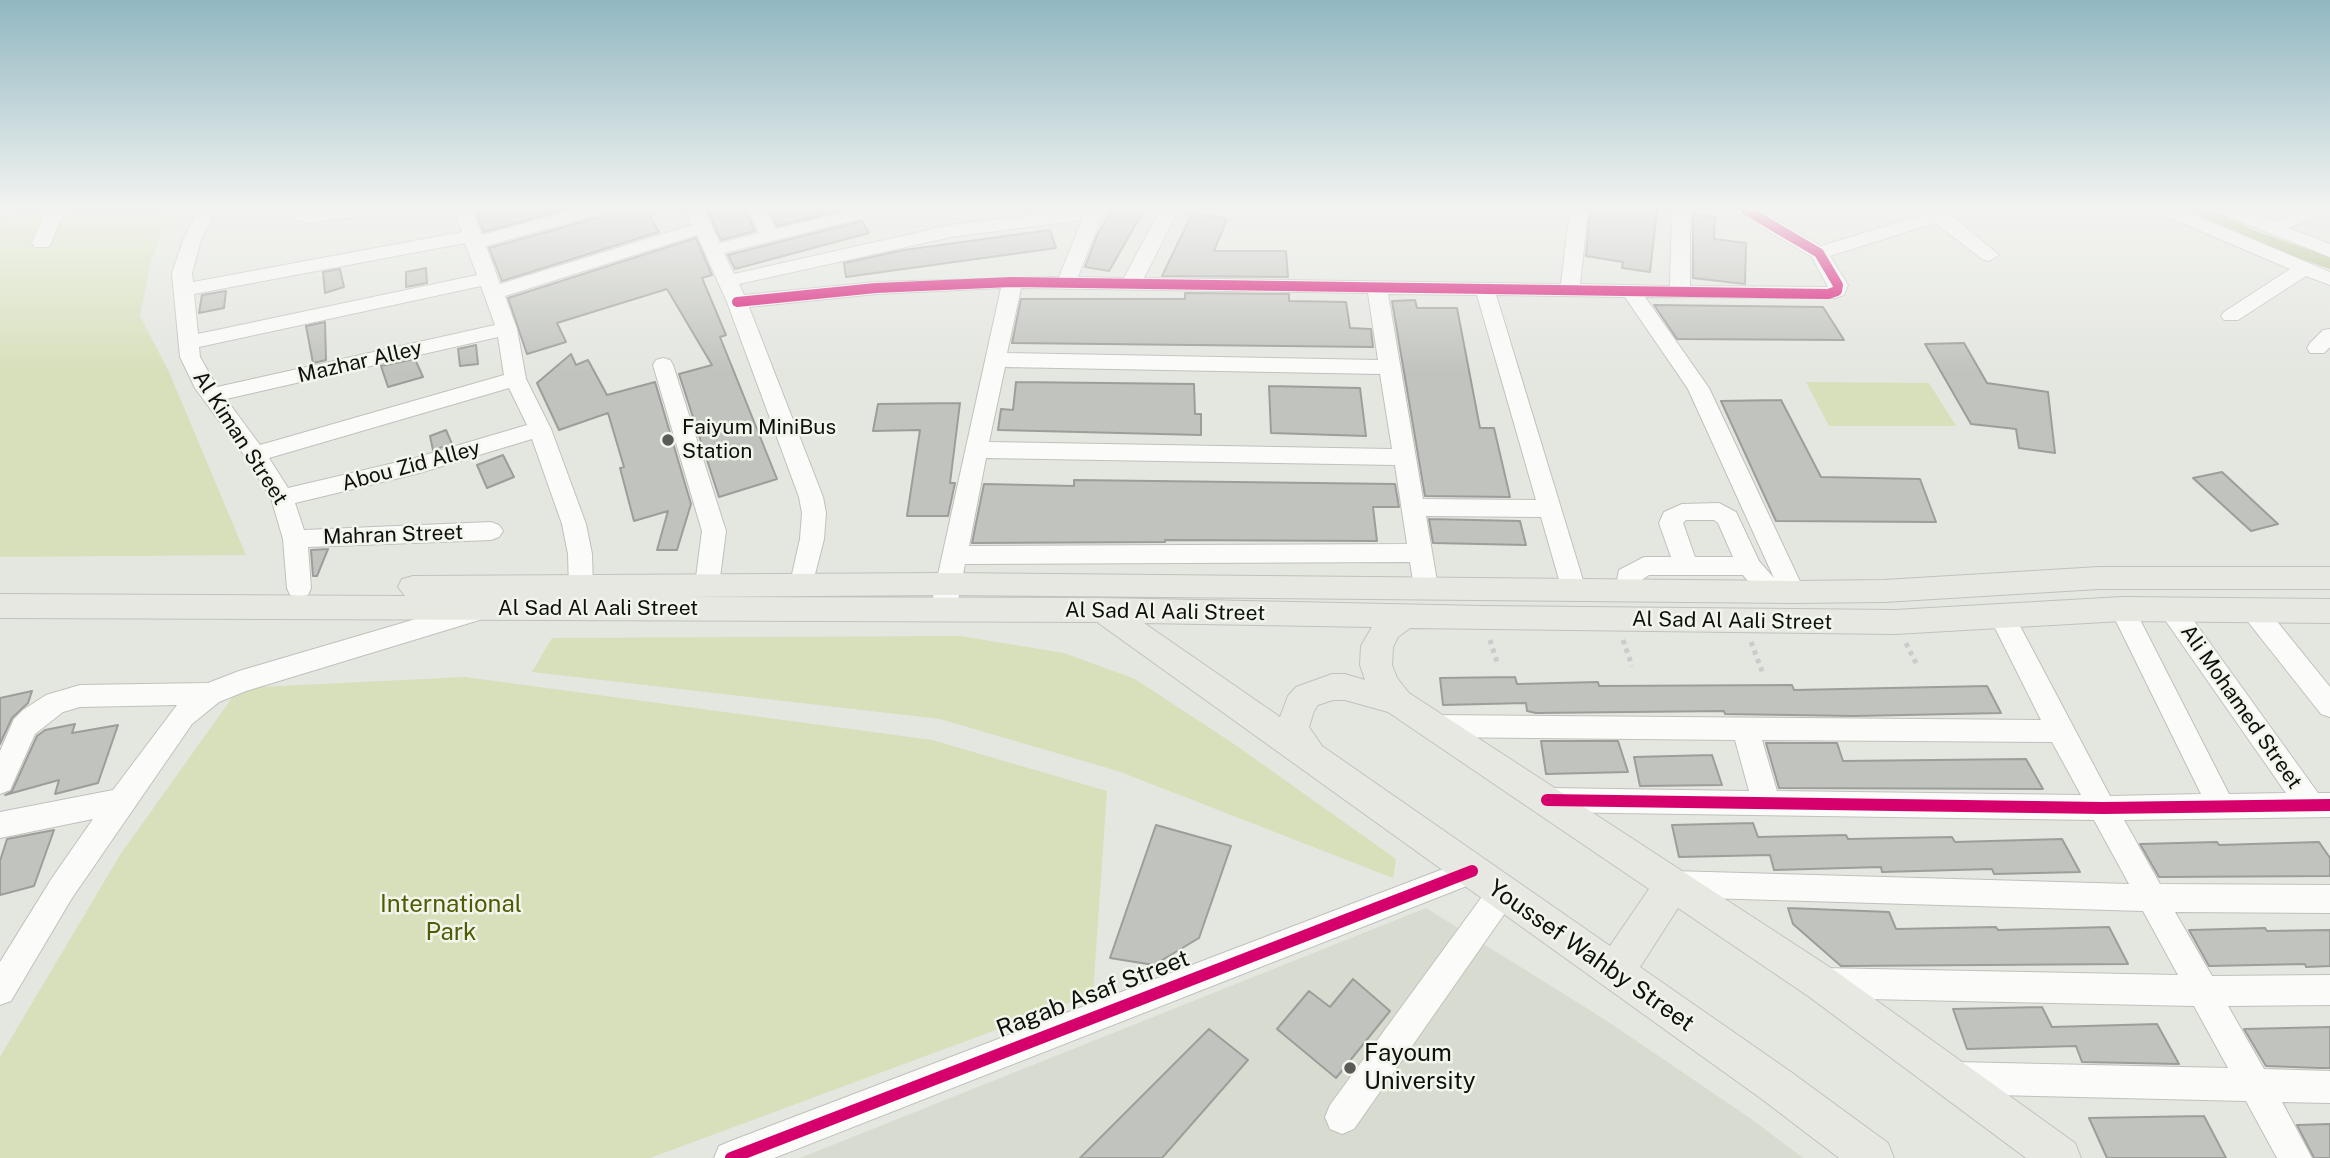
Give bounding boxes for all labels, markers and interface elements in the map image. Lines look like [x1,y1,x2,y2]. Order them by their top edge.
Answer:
street label: Mazhar Alley [295,335,425,389]
street label: Al Kiman Street [187,366,293,510]
place label: Faiyum MiniBus Station [682,415,836,465]
marker: Faiyum MiniBus Station [660,432,676,448]
street label: Abou Zid Alley [339,435,483,497]
street label: Mahran Street [322,520,464,550]
street label: Al Sad Al Aali Street [498,596,698,622]
street label: Al Sad Al Aali Street [1065,598,1265,626]
street label: Al Sad Al Aali Street [1632,607,1832,635]
street label: Ali Mohamed Street [2175,620,2307,794]
street label: Youssef Wahby Street [1482,874,1700,1038]
park label: International Park [380,891,522,947]
street label: Ragab Asaf Street [992,944,1194,1044]
place label: Fayoum University [1364,1040,1476,1096]
marker: Fayoum University [1342,1060,1358,1076]

